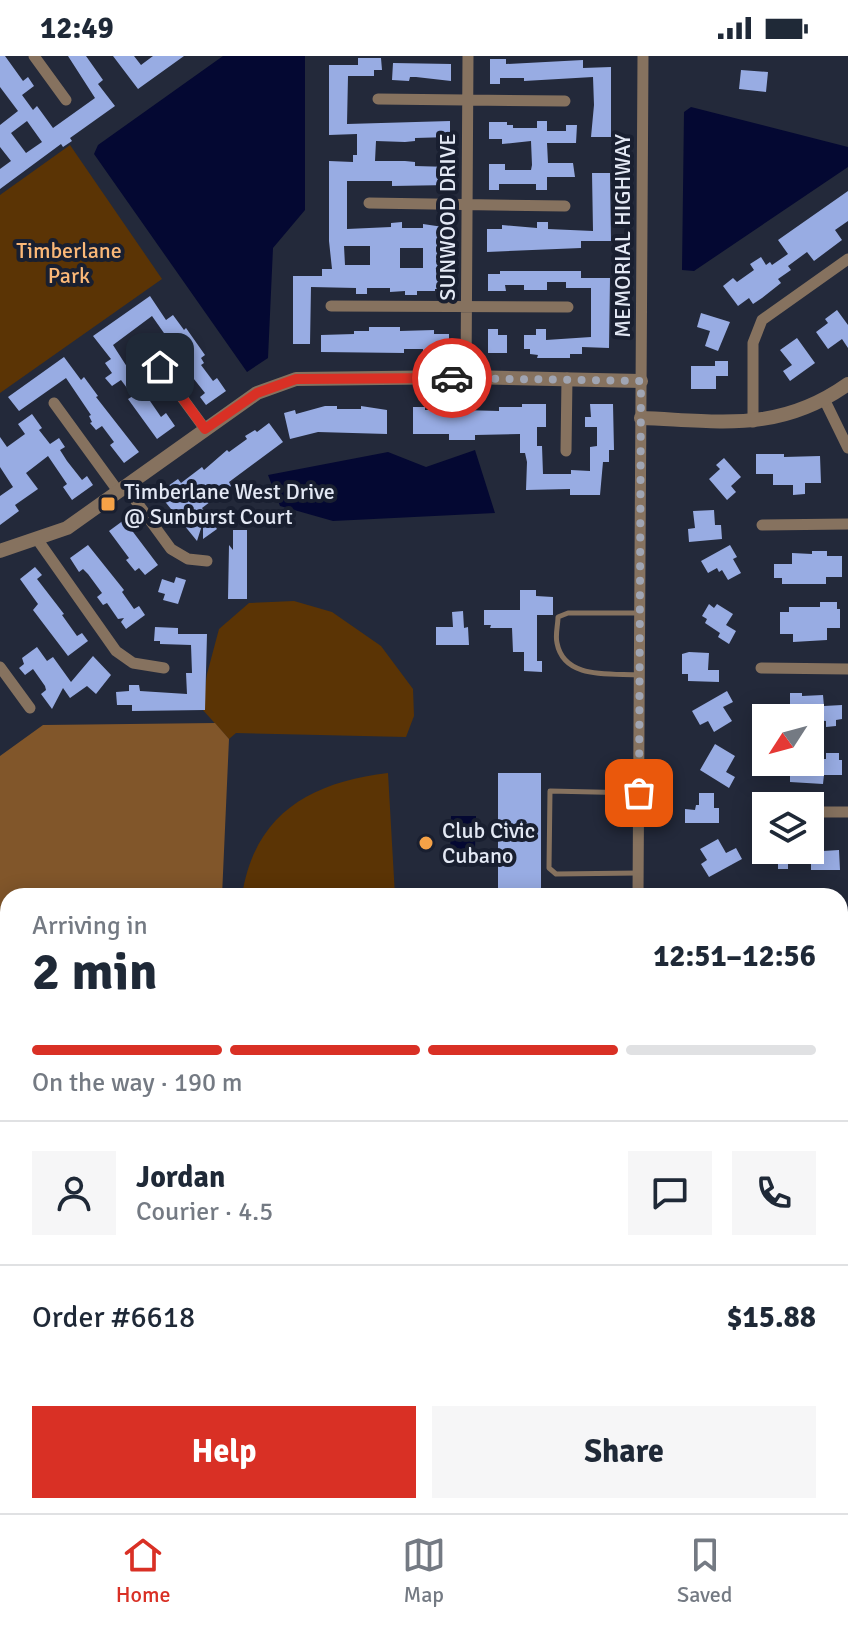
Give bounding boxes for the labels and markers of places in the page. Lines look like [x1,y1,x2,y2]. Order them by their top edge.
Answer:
pin [126,333,194,401]
place label: Timberlane West Drive @ Sunburst Court [124,478,335,530]
marker: Timberlane West Drive @ Sunburst Court [99,495,117,513]
pin [605,759,673,827]
place label: Club Civic Cubano [442,817,535,869]
marker: Club Civic Cubano [417,834,435,852]

